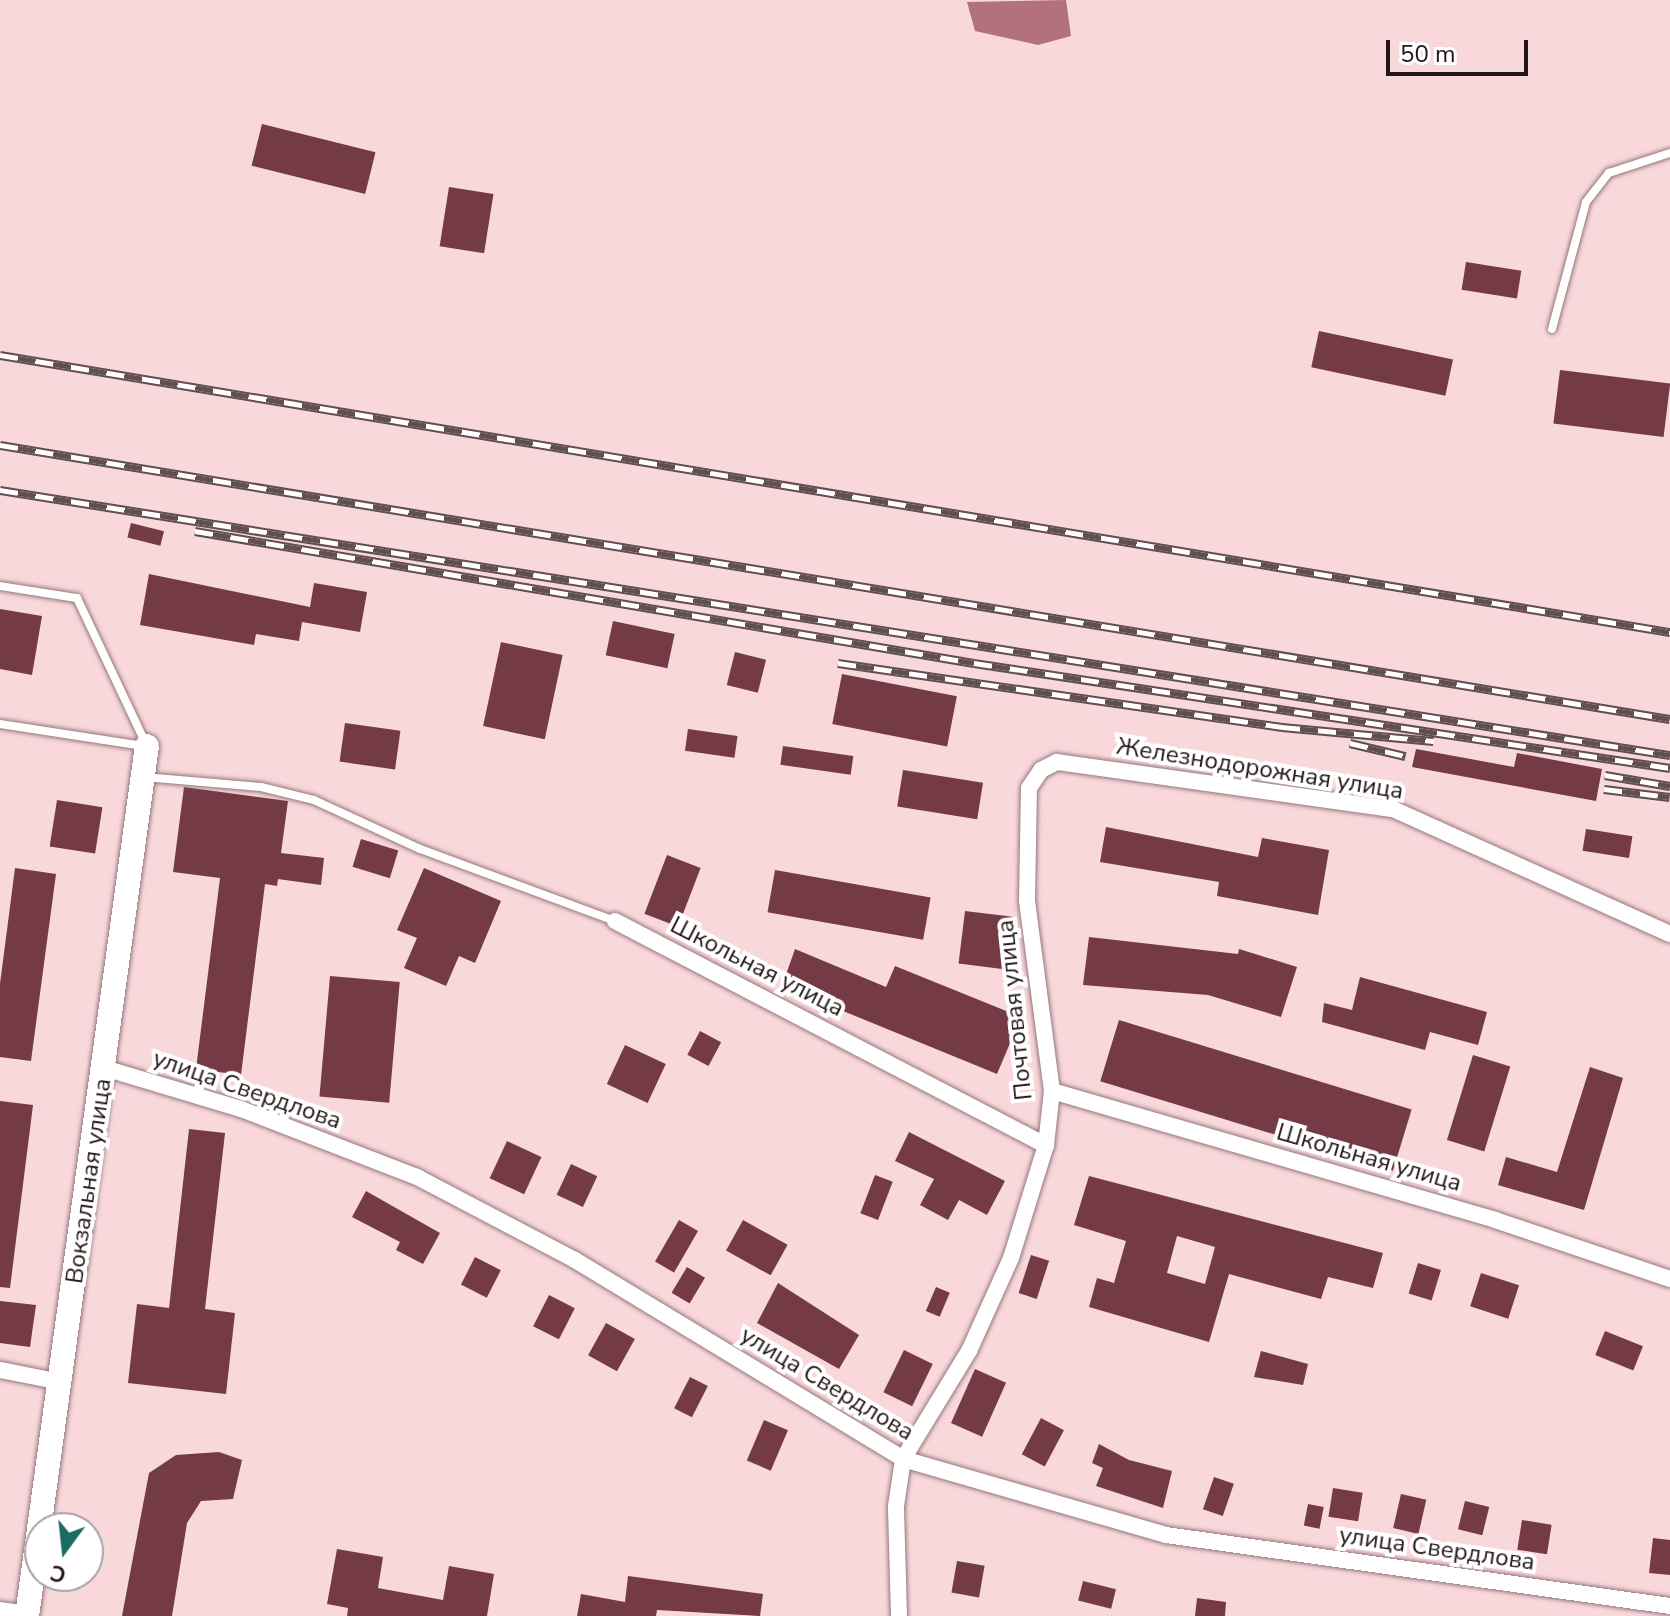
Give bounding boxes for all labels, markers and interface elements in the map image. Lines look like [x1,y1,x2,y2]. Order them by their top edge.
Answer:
scale bar [1390,24,1532,74]
text: 50 m [1400,38,1456,70]
street label: Железнодорожная улица [1115,732,1405,806]
street label: Школьная улица [665,911,849,1023]
street label: Почтовая улица [991,918,1039,1102]
street label: улица Свердлова [149,1044,345,1136]
street label: Вокзальная улица [60,1076,118,1286]
street label: Школьная улица [1273,1118,1465,1198]
street label: улица Свердлова [735,1321,919,1447]
north arrow [24,1512,104,1592]
street label: улица Свердлова [1337,1521,1537,1577]
text: С [47,1557,69,1590]

